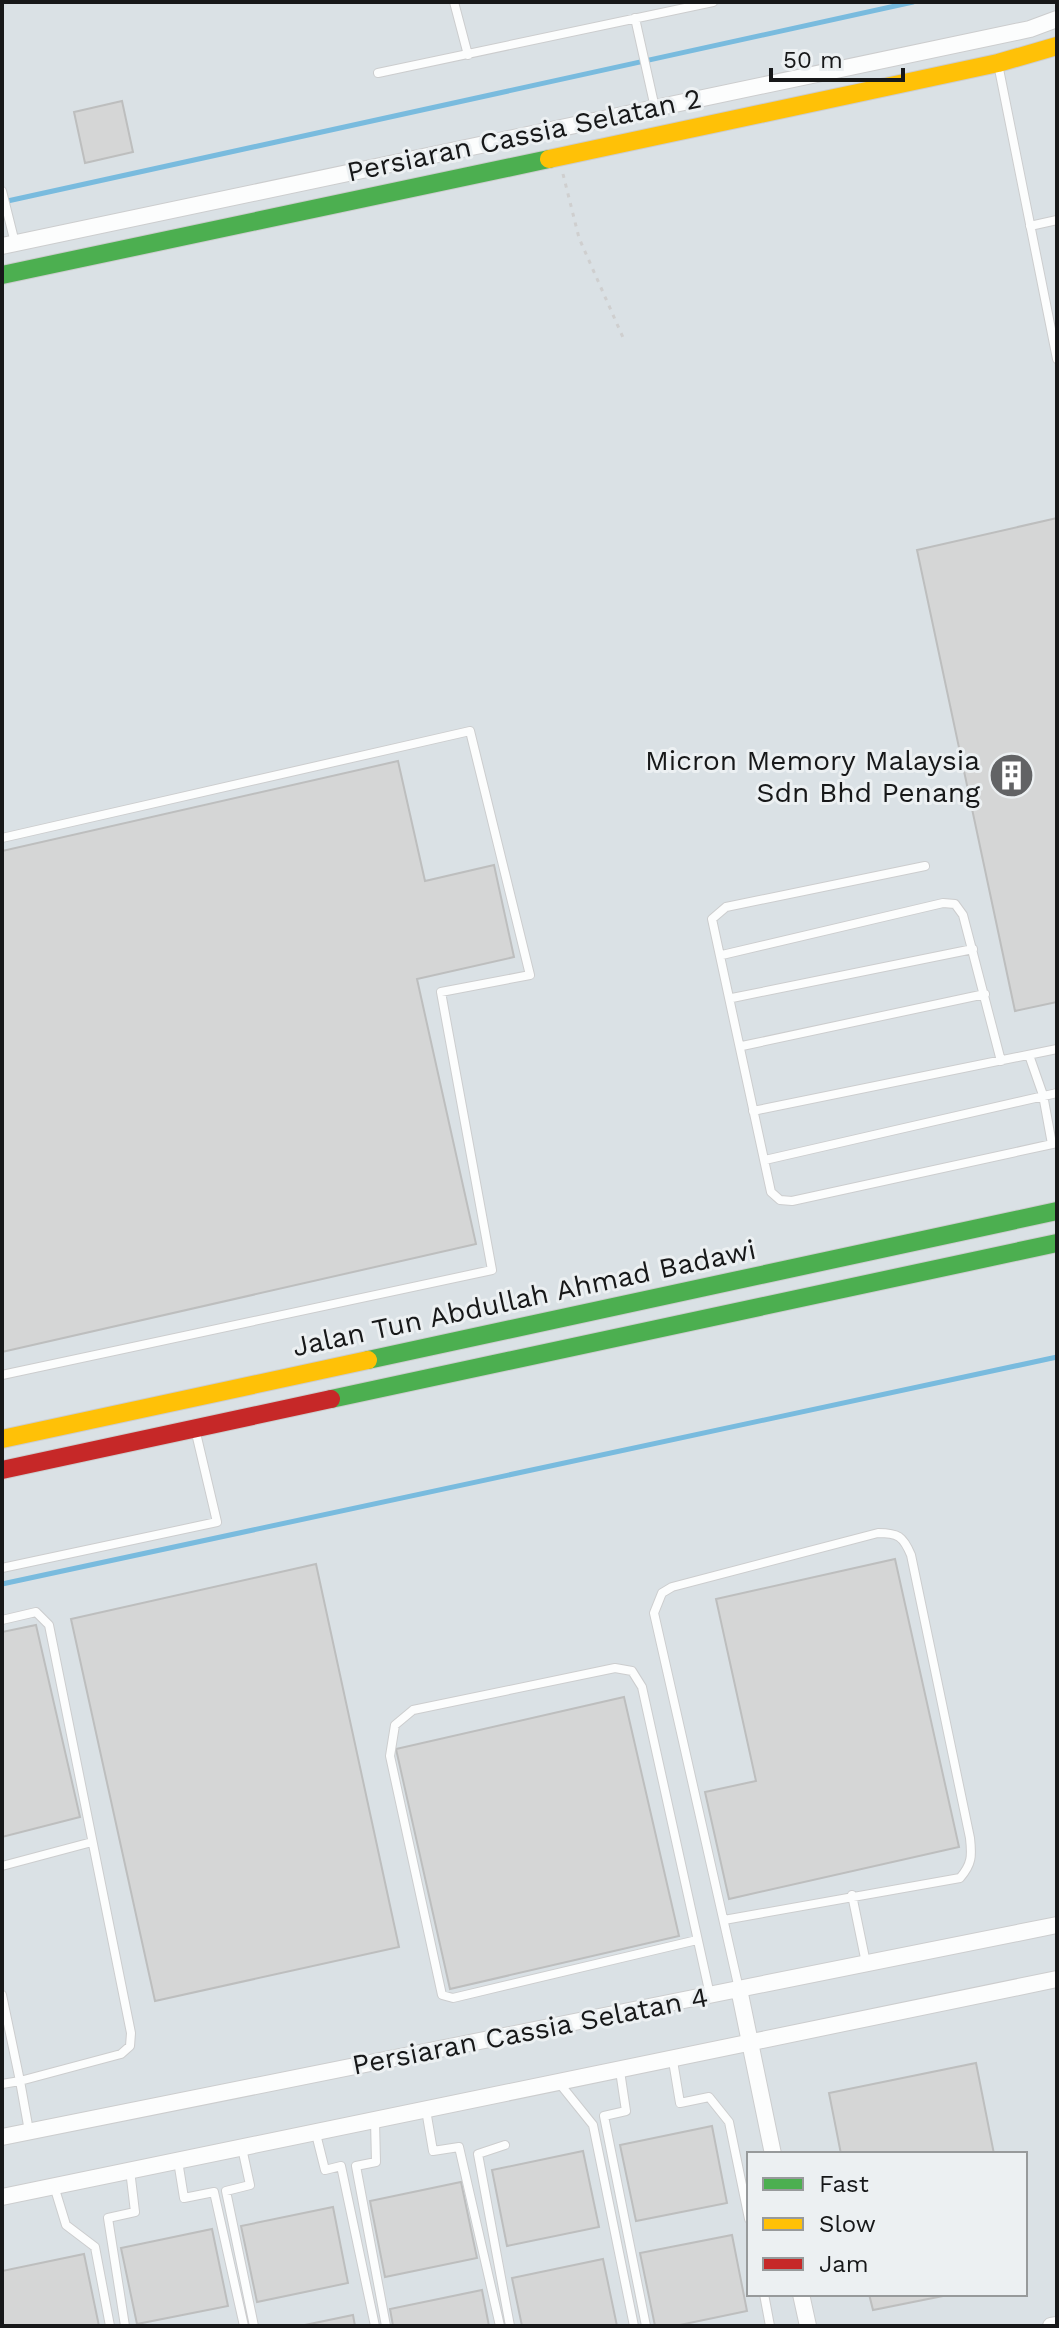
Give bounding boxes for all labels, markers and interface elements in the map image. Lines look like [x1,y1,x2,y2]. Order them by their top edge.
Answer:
scale bar [771,32,903,82]
text: 50 m [783,46,843,74]
street label: Persiaran Cassia Selatan 2 [344,81,704,189]
place label: Micron Memory Malaysia Sdn Bhd Penang [645,744,980,809]
building icon: Micron Memory Malaysia Sdn Bhd Penang [987,752,1035,800]
street label: Jalan Tun Abdullah Ahmad Badawi [289,1233,759,1363]
street label: Persiaran Cassia Selatan 4 [349,1980,711,2082]
legend [747,2152,1027,2296]
text: Fast [819,2170,869,2198]
text: Slow [819,2210,876,2238]
text: Jam [819,2250,869,2278]

